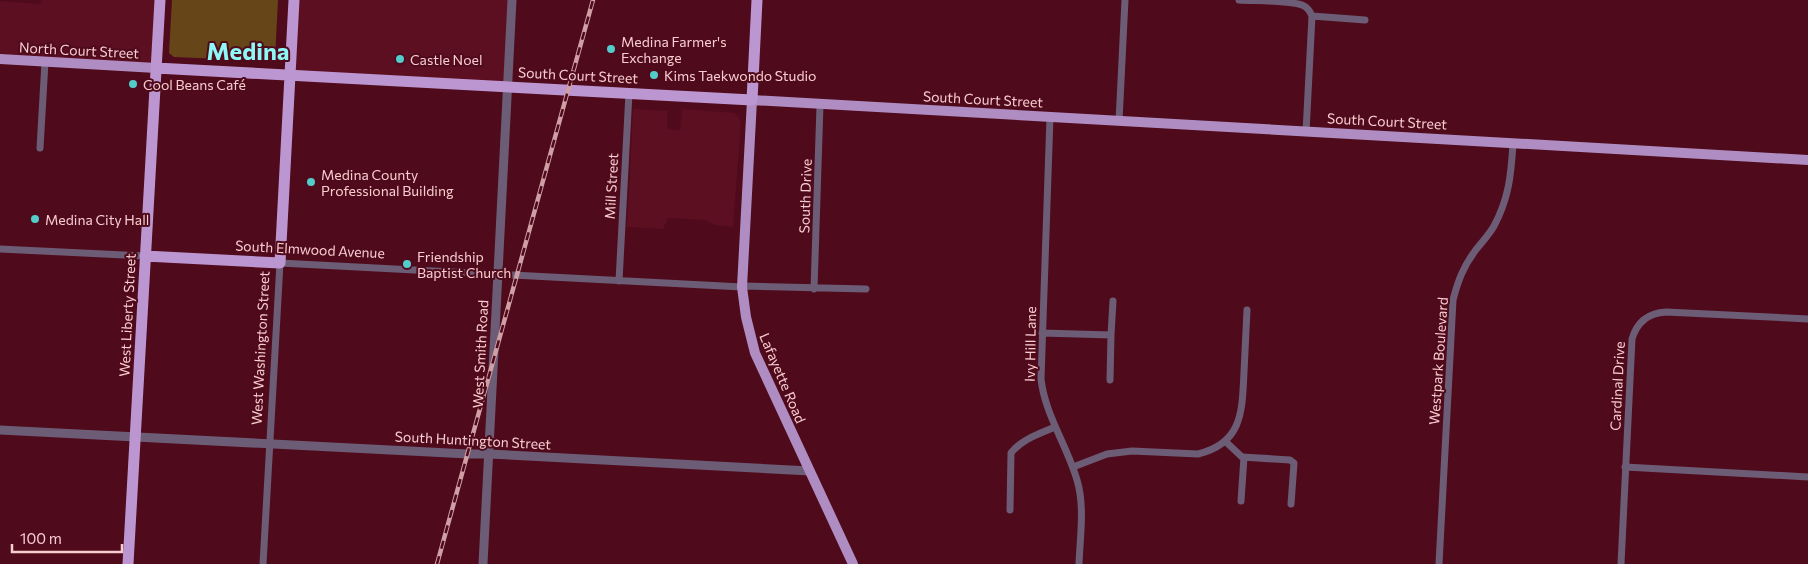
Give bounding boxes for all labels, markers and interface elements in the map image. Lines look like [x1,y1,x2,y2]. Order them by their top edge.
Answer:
place label: Medina Farmer's Exchange [621,33,727,66]
district label: Medina [207,36,289,65]
street label: North Court Street [18,38,140,62]
marker: Medina Farmer's Exchange [605,43,617,55]
place label: Castle Noel [410,51,482,68]
marker: Castle Noel [394,53,406,65]
street label: South Court Street [518,63,639,87]
place label: Kims Taekwondo Studio [664,67,816,84]
marker: Kims Taekwondo Studio [648,69,660,81]
place label: Cool Beans Café [143,76,246,93]
marker: Cool Beans Café [127,78,139,90]
street label: South Court Street [923,87,1044,111]
street label: South Court Street [1327,109,1448,133]
street label: Mill Street [601,152,621,220]
street label: South Drive [795,158,815,234]
place label: Medina County Professional Building [321,166,454,199]
marker: Medina County Professional Building [305,176,317,188]
place label: Medina City Hall [45,211,149,228]
marker: Medina City Hall [29,213,41,225]
street label: South Elmwood Avenue [235,237,385,261]
place label: Friendship Baptist Church [417,248,511,281]
street label: West Liberty Street [115,253,139,377]
marker: Friendship Baptist Church [401,258,413,270]
street label: West Washington Street [247,270,273,425]
street label: Westpark Boulevard [1425,297,1451,425]
street label: West Smith Road [469,299,491,409]
street label: Ivy Hill Lane [1021,306,1039,382]
street label: Lafayette Road [756,330,810,426]
street label: Cardinal Drive [1606,341,1628,431]
street label: South Huntington Street [394,427,552,453]
scale bar [12,522,122,554]
text: 100 m [20,529,62,547]

